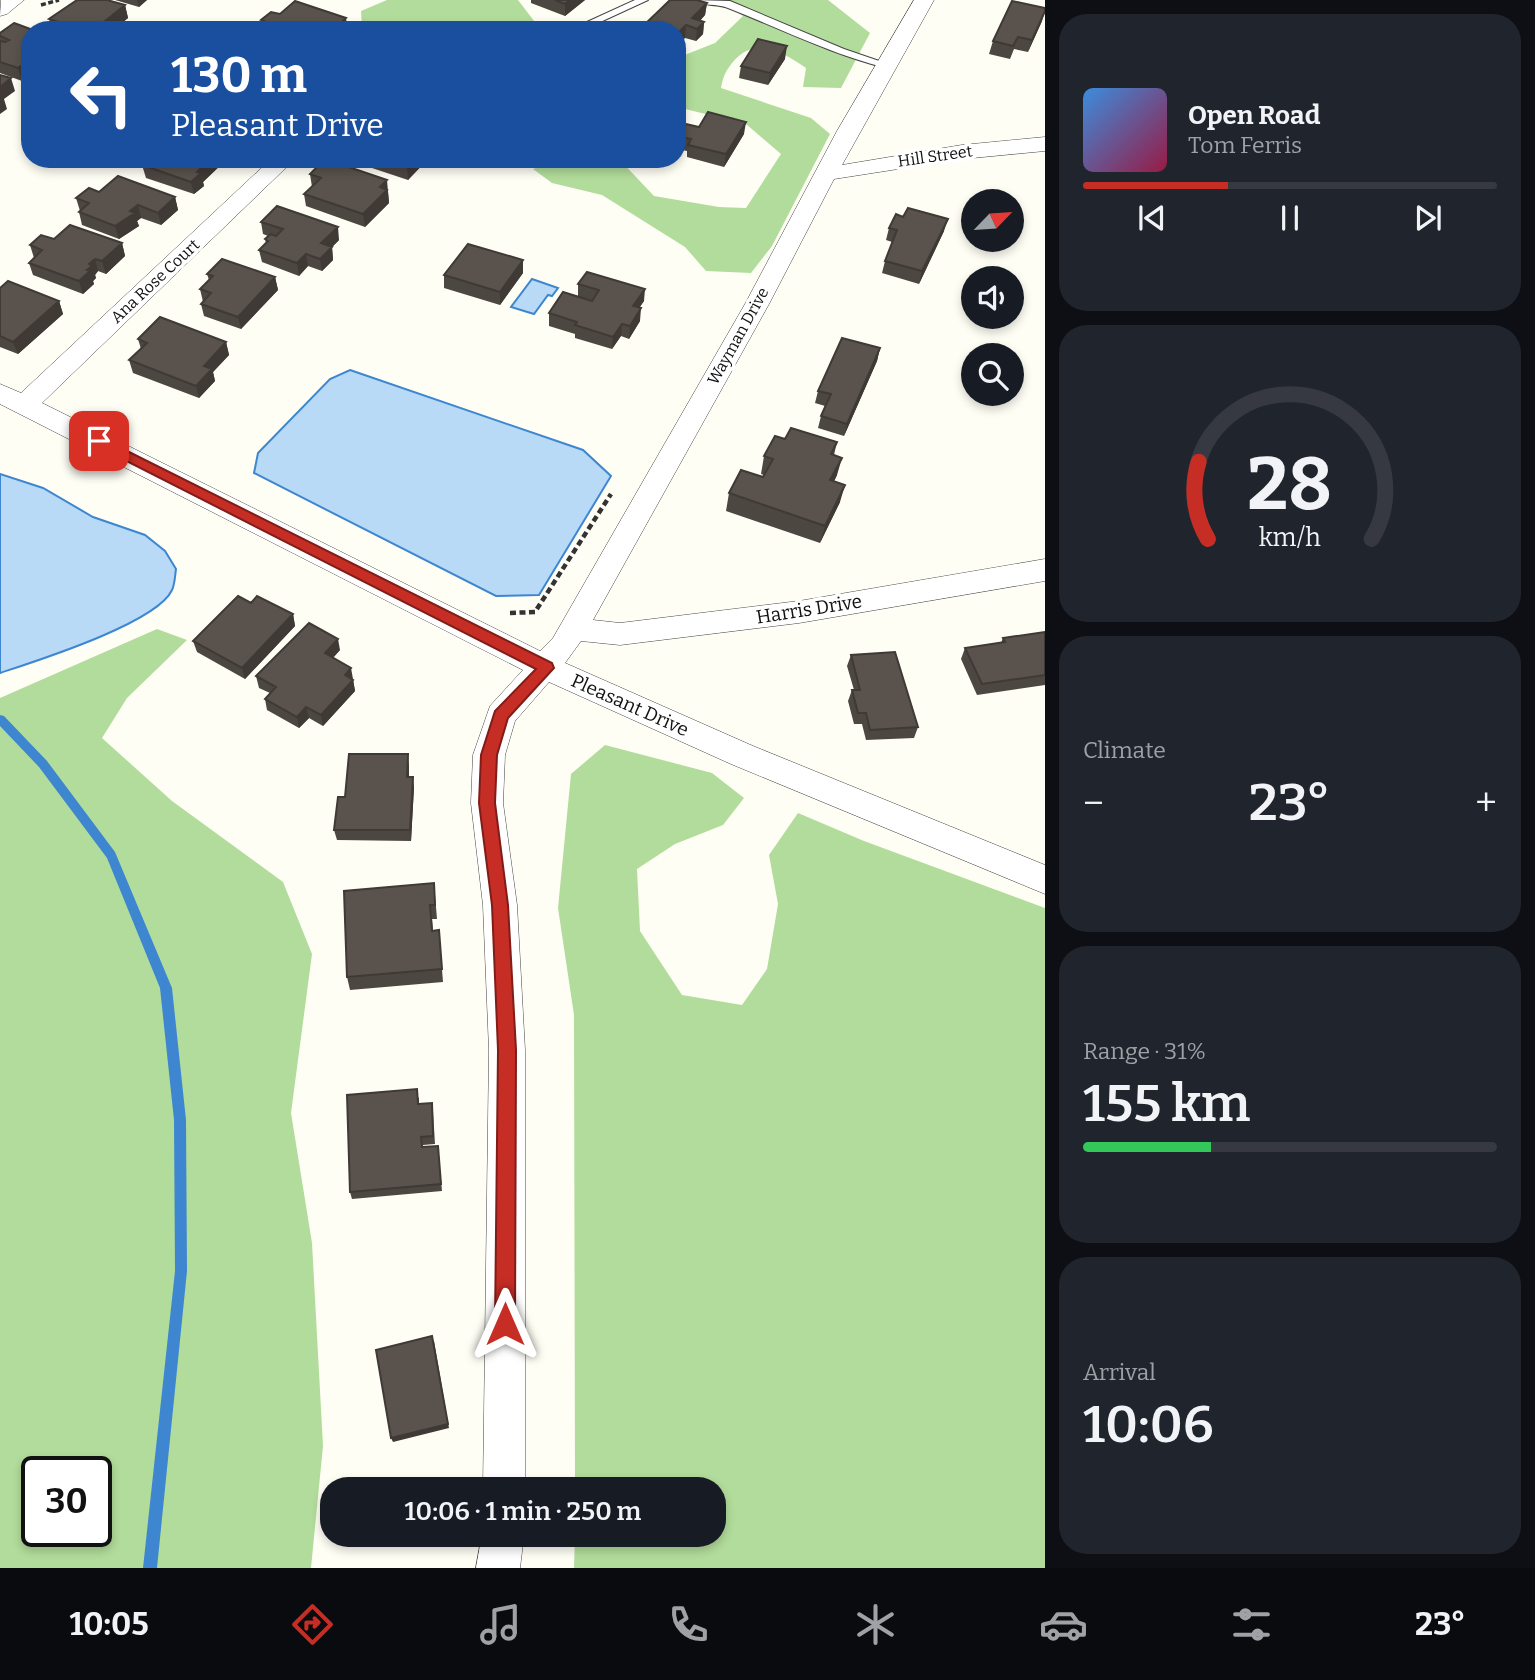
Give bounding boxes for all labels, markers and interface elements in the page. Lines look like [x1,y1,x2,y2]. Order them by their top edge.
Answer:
text: 130 m [171,46,307,105]
icon: left [56,49,147,140]
text: Open Road [1188,100,1320,131]
text: Pleasant Drive [171,106,384,144]
text: Tom Ferris [1188,131,1302,159]
street label: Hill Street [896,141,974,171]
north arrow [961,189,1024,252]
map controls [961,189,1024,406]
icon: previous [1133,199,1171,237]
icon: pause [1271,199,1309,237]
icon: next [1409,199,1447,237]
street label: Ana Rose Court [107,235,203,327]
button: sound [961,266,1024,329]
street label: Wayman Drive [703,284,773,388]
button: search [961,343,1024,406]
pin [69,411,129,471]
icon: arrive [80,422,118,460]
text: 28 [1248,442,1332,529]
text: km/h [1259,523,1321,553]
street label: Harris Drive [754,589,864,629]
street label: Pleasant Drive [568,669,692,741]
text: Climate [1083,736,1166,764]
text: 23° [1249,771,1331,834]
text: − [1083,780,1104,826]
text: + [1475,780,1497,826]
text: Range · 31% [1083,1037,1206,1065]
text: 155 km [1083,1072,1250,1135]
position arrow [468,1287,542,1361]
text: Arrival [1083,1358,1156,1386]
text: 10:06 [1083,1393,1214,1456]
speed limit sign: 30 [21,1456,112,1547]
text: 10:06 · 1 min · 250 m [405,1496,641,1527]
icon: directions [288,1600,337,1649]
icon: music [476,1600,525,1649]
icon: phone [664,1600,713,1649]
icon: climate [851,1600,900,1649]
icon: car [1039,1600,1088,1649]
icon: filters [1227,1600,1276,1649]
text: 10:05 [69,1605,149,1643]
text: 23° [1415,1605,1466,1643]

